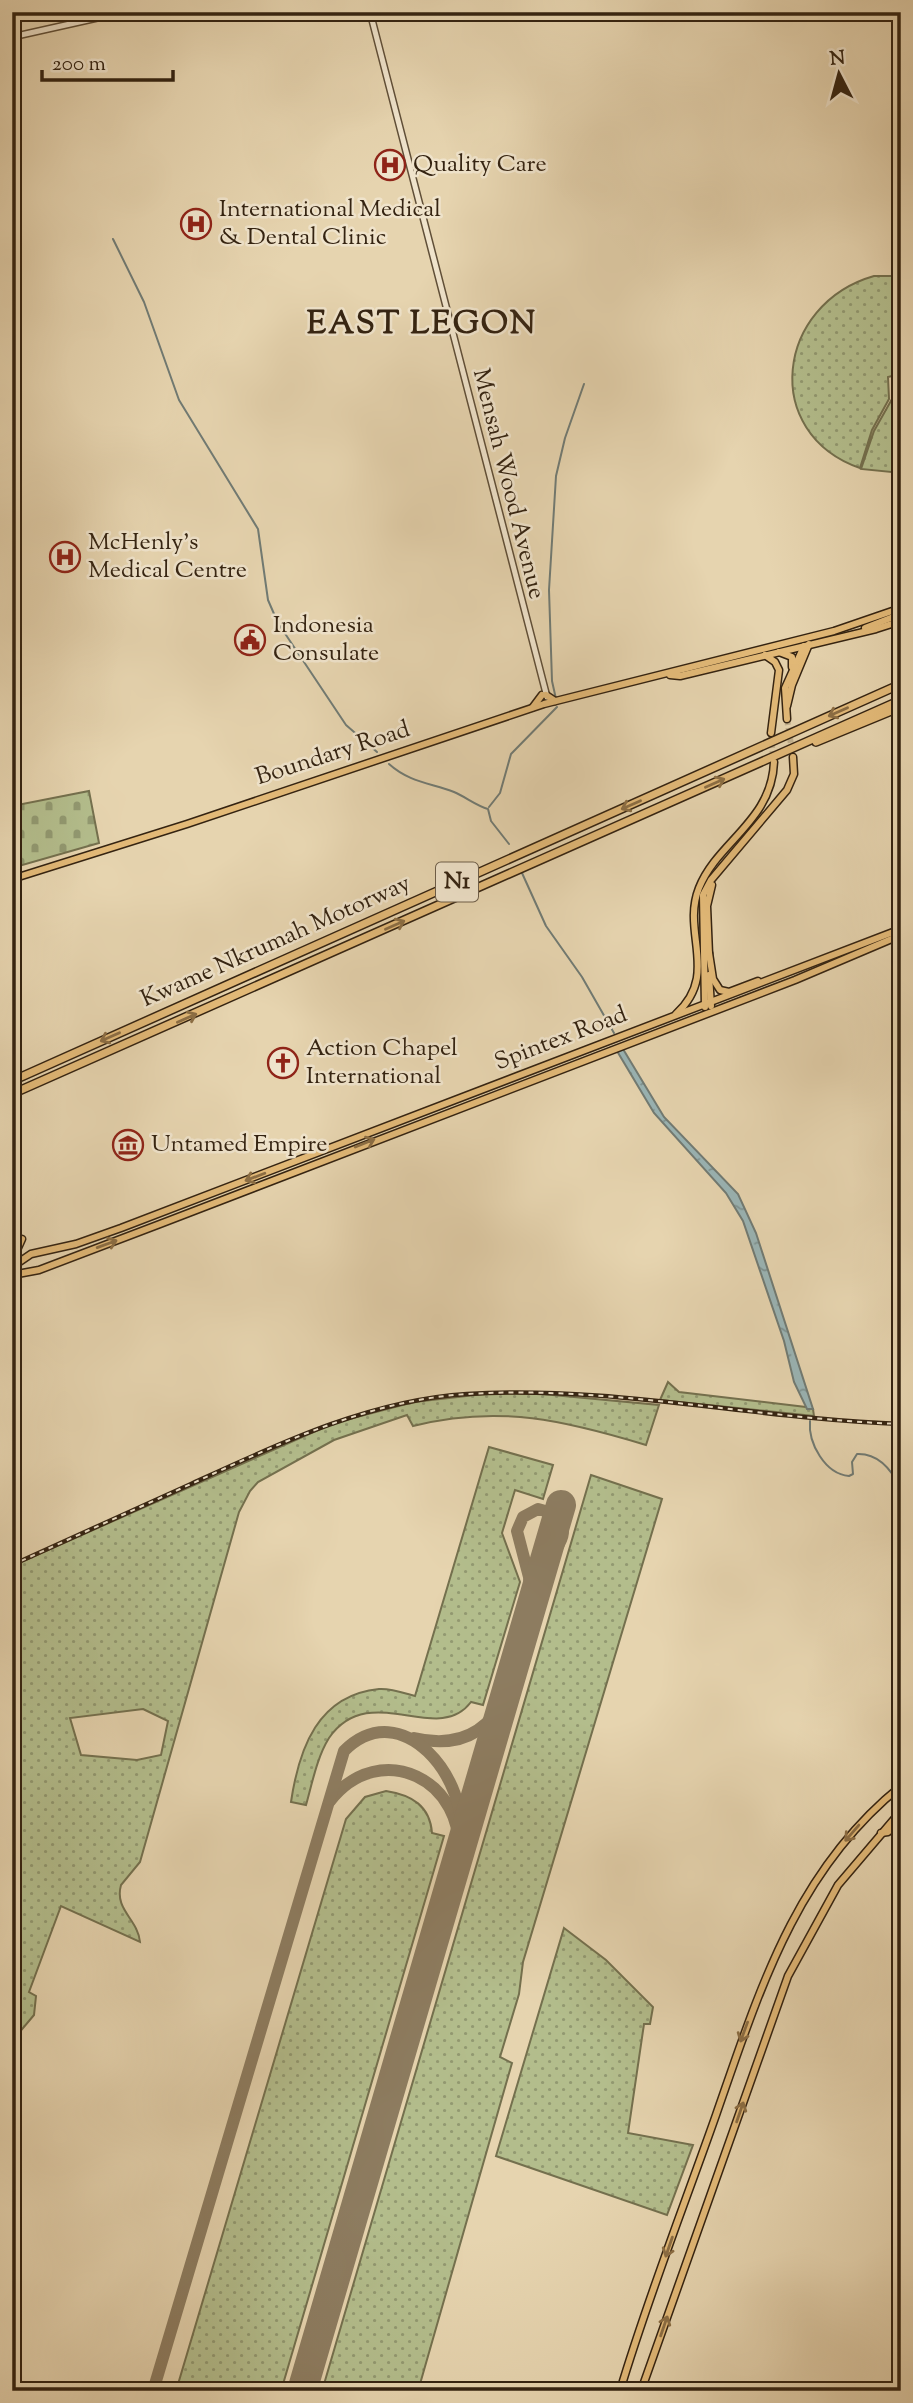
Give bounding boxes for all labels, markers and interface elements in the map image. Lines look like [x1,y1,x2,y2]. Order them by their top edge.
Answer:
scale bar [42,38,173,82]
north arrow [804,38,874,108]
text: N [829,45,846,74]
text: 200 m [52,50,106,80]
hospital icon: Quality Care [373,148,407,182]
place label: Quality Care [413,148,547,182]
place label: International Medical & Dental Clinic [219,193,441,255]
hospital icon: International Medical & Dental Clinic [179,207,213,241]
district label: EAST LEGON [307,302,537,348]
street label: Mensah Wood Avenue [463,365,553,603]
place label: McHenly's Medical Centre [88,526,247,588]
hospital icon: McHenly's Medical Centre [48,540,82,574]
place label: Indonesia Consulate [273,609,379,671]
public building icon: Indonesia Consulate [233,623,267,657]
one-way arrow [828,706,850,719]
street label: Boundary Road [252,713,415,795]
one-way arrow [703,776,725,789]
one-way arrow [621,799,642,812]
road number: N1 [436,862,478,902]
street label: Kwame Nkrumah Motorway [136,867,416,1017]
one-way arrow [384,918,405,931]
street label: Spintex Road [490,998,633,1080]
one-way arrow [176,1011,197,1024]
one-way arrow [99,1031,121,1044]
place label: Action Chapel International [306,1032,458,1094]
church icon: Action Chapel International [266,1046,300,1080]
museum icon: Untamed Empire [111,1128,145,1162]
place label: Untamed Empire [151,1128,328,1162]
one-way arrow [353,1136,375,1149]
one-way arrow [244,1172,266,1185]
one-way arrow [95,1236,117,1249]
one-way arrow [844,1824,860,1842]
one-way arrow [737,2021,750,2043]
one-way arrow [735,2101,747,2123]
one-way arrow [662,2235,674,2257]
one-way arrow [659,2316,671,2338]

